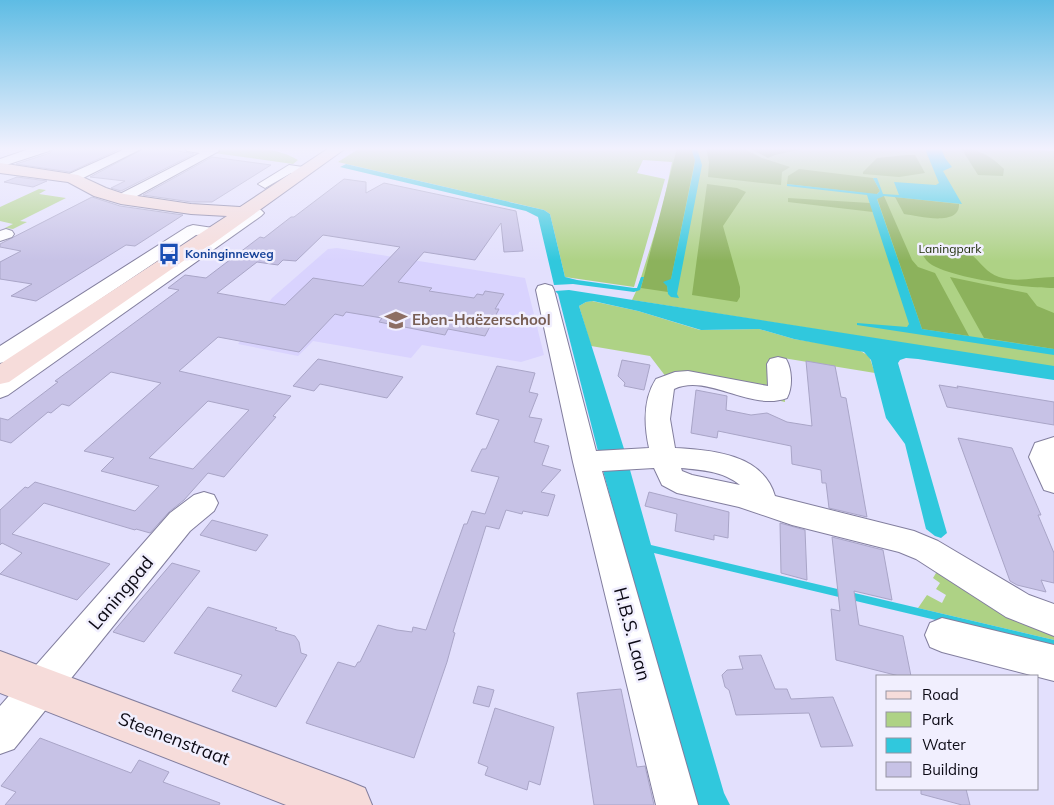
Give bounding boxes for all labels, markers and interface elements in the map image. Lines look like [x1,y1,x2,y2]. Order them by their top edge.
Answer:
bus stop icon: Koninginneweg [156,241,182,267]
park label: Laningpark [919,241,982,256]
place label: Koninginneweg [185,246,274,261]
school or university icon: Eben-Haëzerschool [383,307,409,333]
place label: Eben-Haëzerschool [412,310,551,329]
street label: Laningpad [83,551,158,634]
street label: H.B.S. Laan [609,585,656,683]
legend [876,675,1039,790]
text: Road [922,685,959,704]
street label: Steenenstraat [115,707,233,770]
text: Park [922,710,954,729]
text: Water [922,735,966,754]
text: Building [922,760,978,779]

